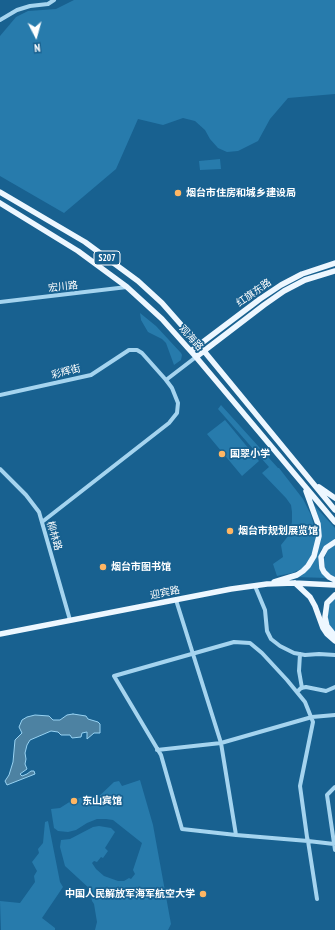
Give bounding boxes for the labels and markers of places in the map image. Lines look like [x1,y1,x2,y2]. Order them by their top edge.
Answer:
place label: 烟台市住房和城乡建设局 [186,187,296,199]
marker: 烟台市住房和城乡建设局 [173,188,183,198]
place label: 国翠小学 [230,448,270,460]
marker: 国翠小学 [217,449,227,459]
place label: 烟台市规划展览馆 [238,525,318,537]
marker: 烟台市规划展览馆 [225,526,235,536]
place label: 烟台市图书馆 [111,561,171,573]
marker: 烟台市图书馆 [98,562,108,572]
place label: 东山宾馆 [82,795,122,807]
marker: 东山宾馆 [69,796,79,806]
place label: 中国人民解放军海军航空大学 [65,888,195,900]
marker: 中国人民解放军海军航空大学 [198,889,208,899]

